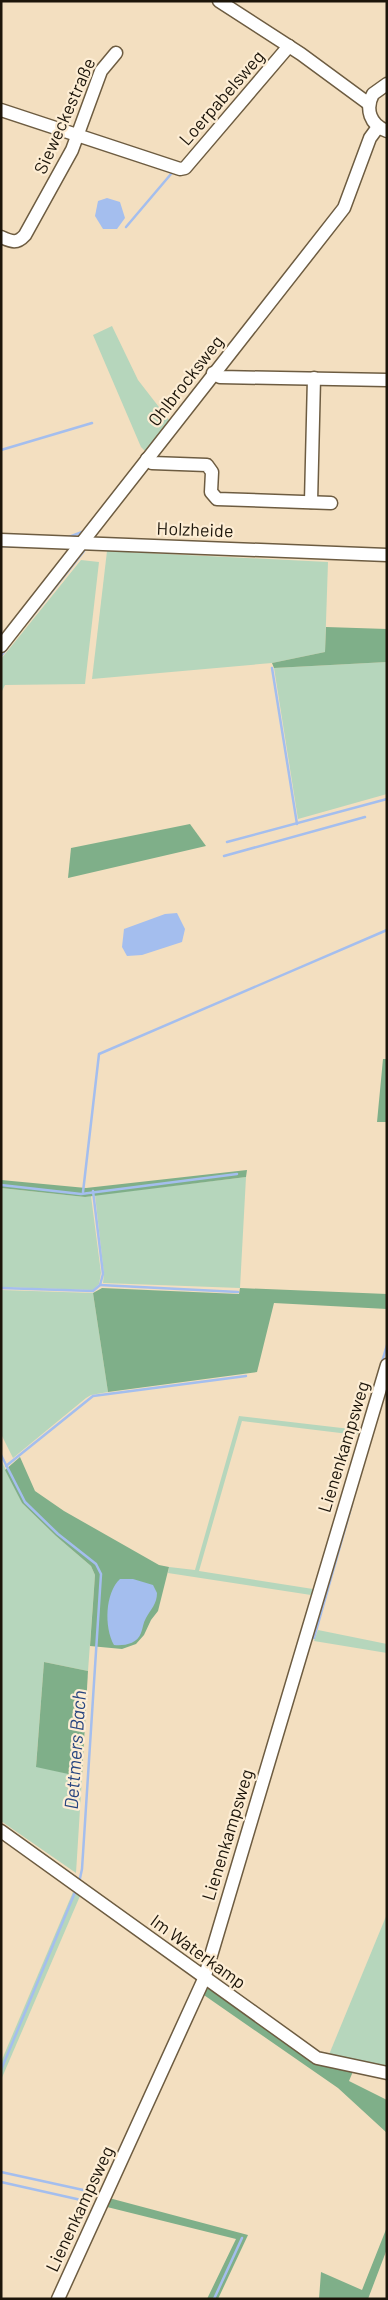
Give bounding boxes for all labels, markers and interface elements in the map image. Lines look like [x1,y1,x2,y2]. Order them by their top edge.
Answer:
street label: Loerpabelsweg [174,45,269,149]
street label: Sieweckestraße [29,54,100,177]
street label: Ohlbrocksweg [143,330,228,430]
street label: Holzheide [156,517,234,541]
street label: Lienenkampsweg [313,1378,373,1515]
water label: Dettmers Bach [59,1690,90,1810]
street label: Lienenkampsweg [197,1766,257,1903]
street label: Im Waterkamp [147,1909,251,1993]
street label: Lienenkampsweg [40,2142,118,2275]

